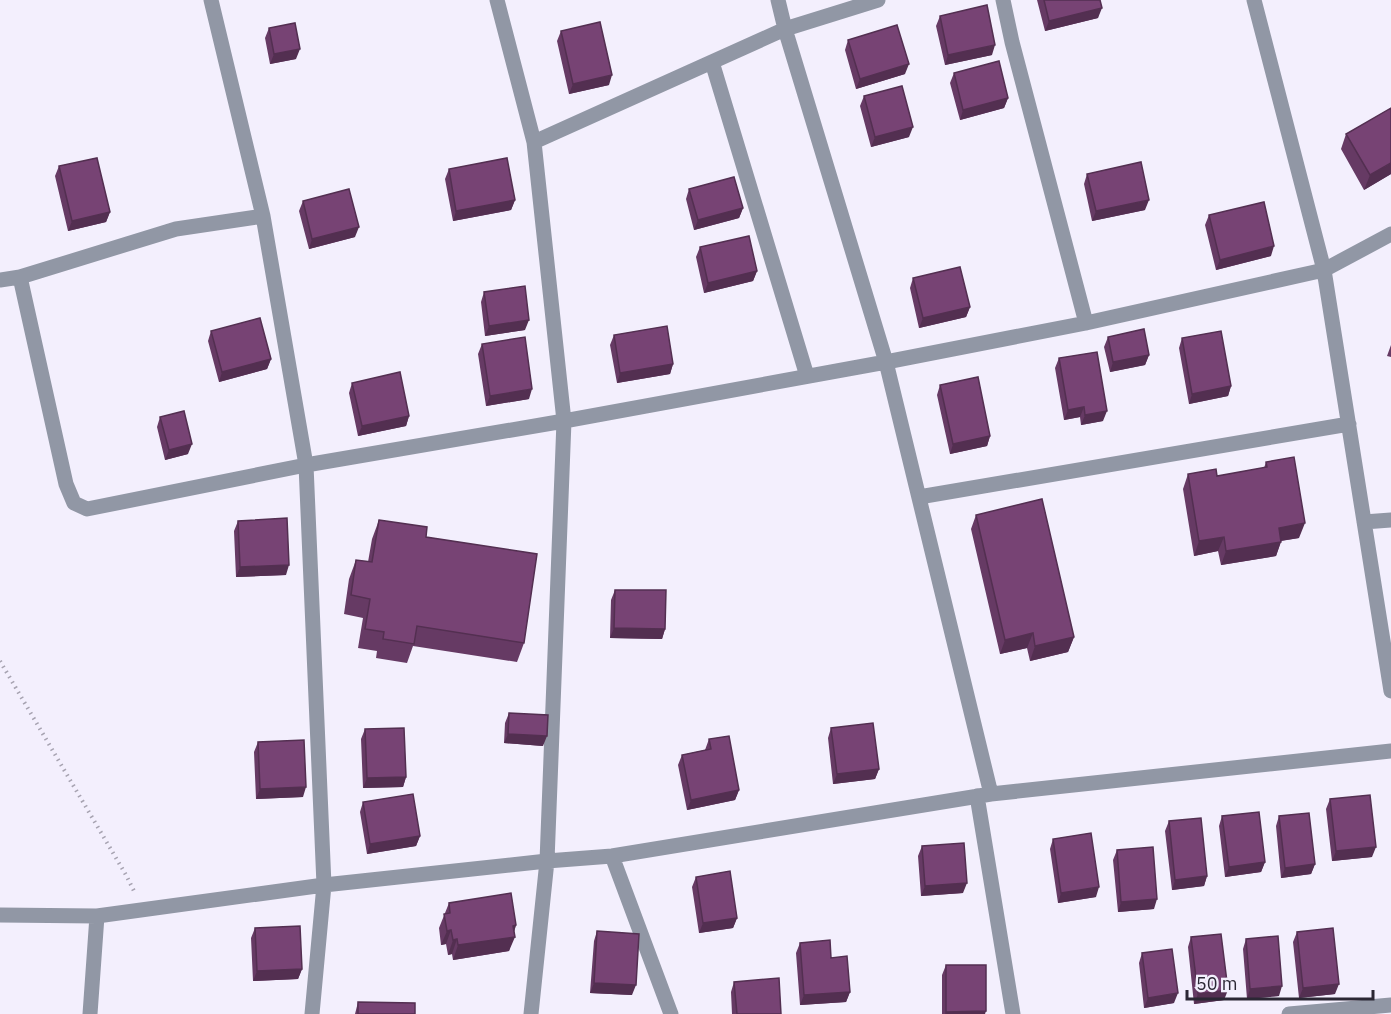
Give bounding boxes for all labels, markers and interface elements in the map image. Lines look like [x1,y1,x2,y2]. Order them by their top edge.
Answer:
scale bar [1187,963,1373,1001]
text: 50 m [1196,972,1238,995]

